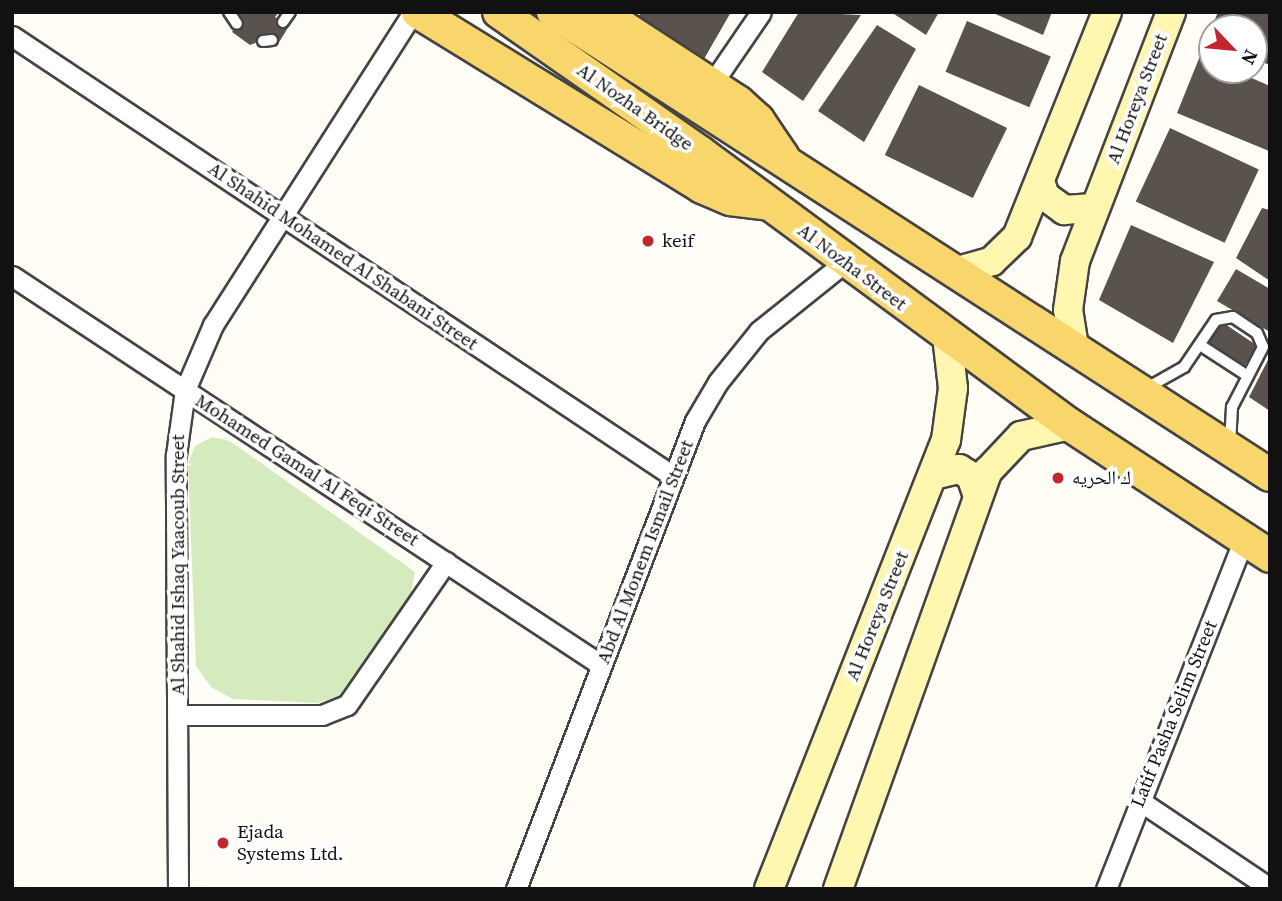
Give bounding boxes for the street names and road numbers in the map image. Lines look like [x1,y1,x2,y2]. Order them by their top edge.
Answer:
street label: Al Horeya Street [1102,31,1172,167]
street label: Al Nozha Bridge [573,58,697,156]
street label: Al Shahid Mohamed Al Shabani Street [204,157,482,355]
street label: Al Nozha Street [793,219,911,315]
street label: Mohamed Gamal Al Feqi Street [191,389,423,551]
street label: Al Shahid Ishaq Yaacoub Street [167,434,189,696]
street label: Abd Al Monem Ismail Street [592,437,698,667]
street label: Al Horeya Street [841,548,913,684]
street label: Latif Pasha Selim Street [1126,617,1222,811]

